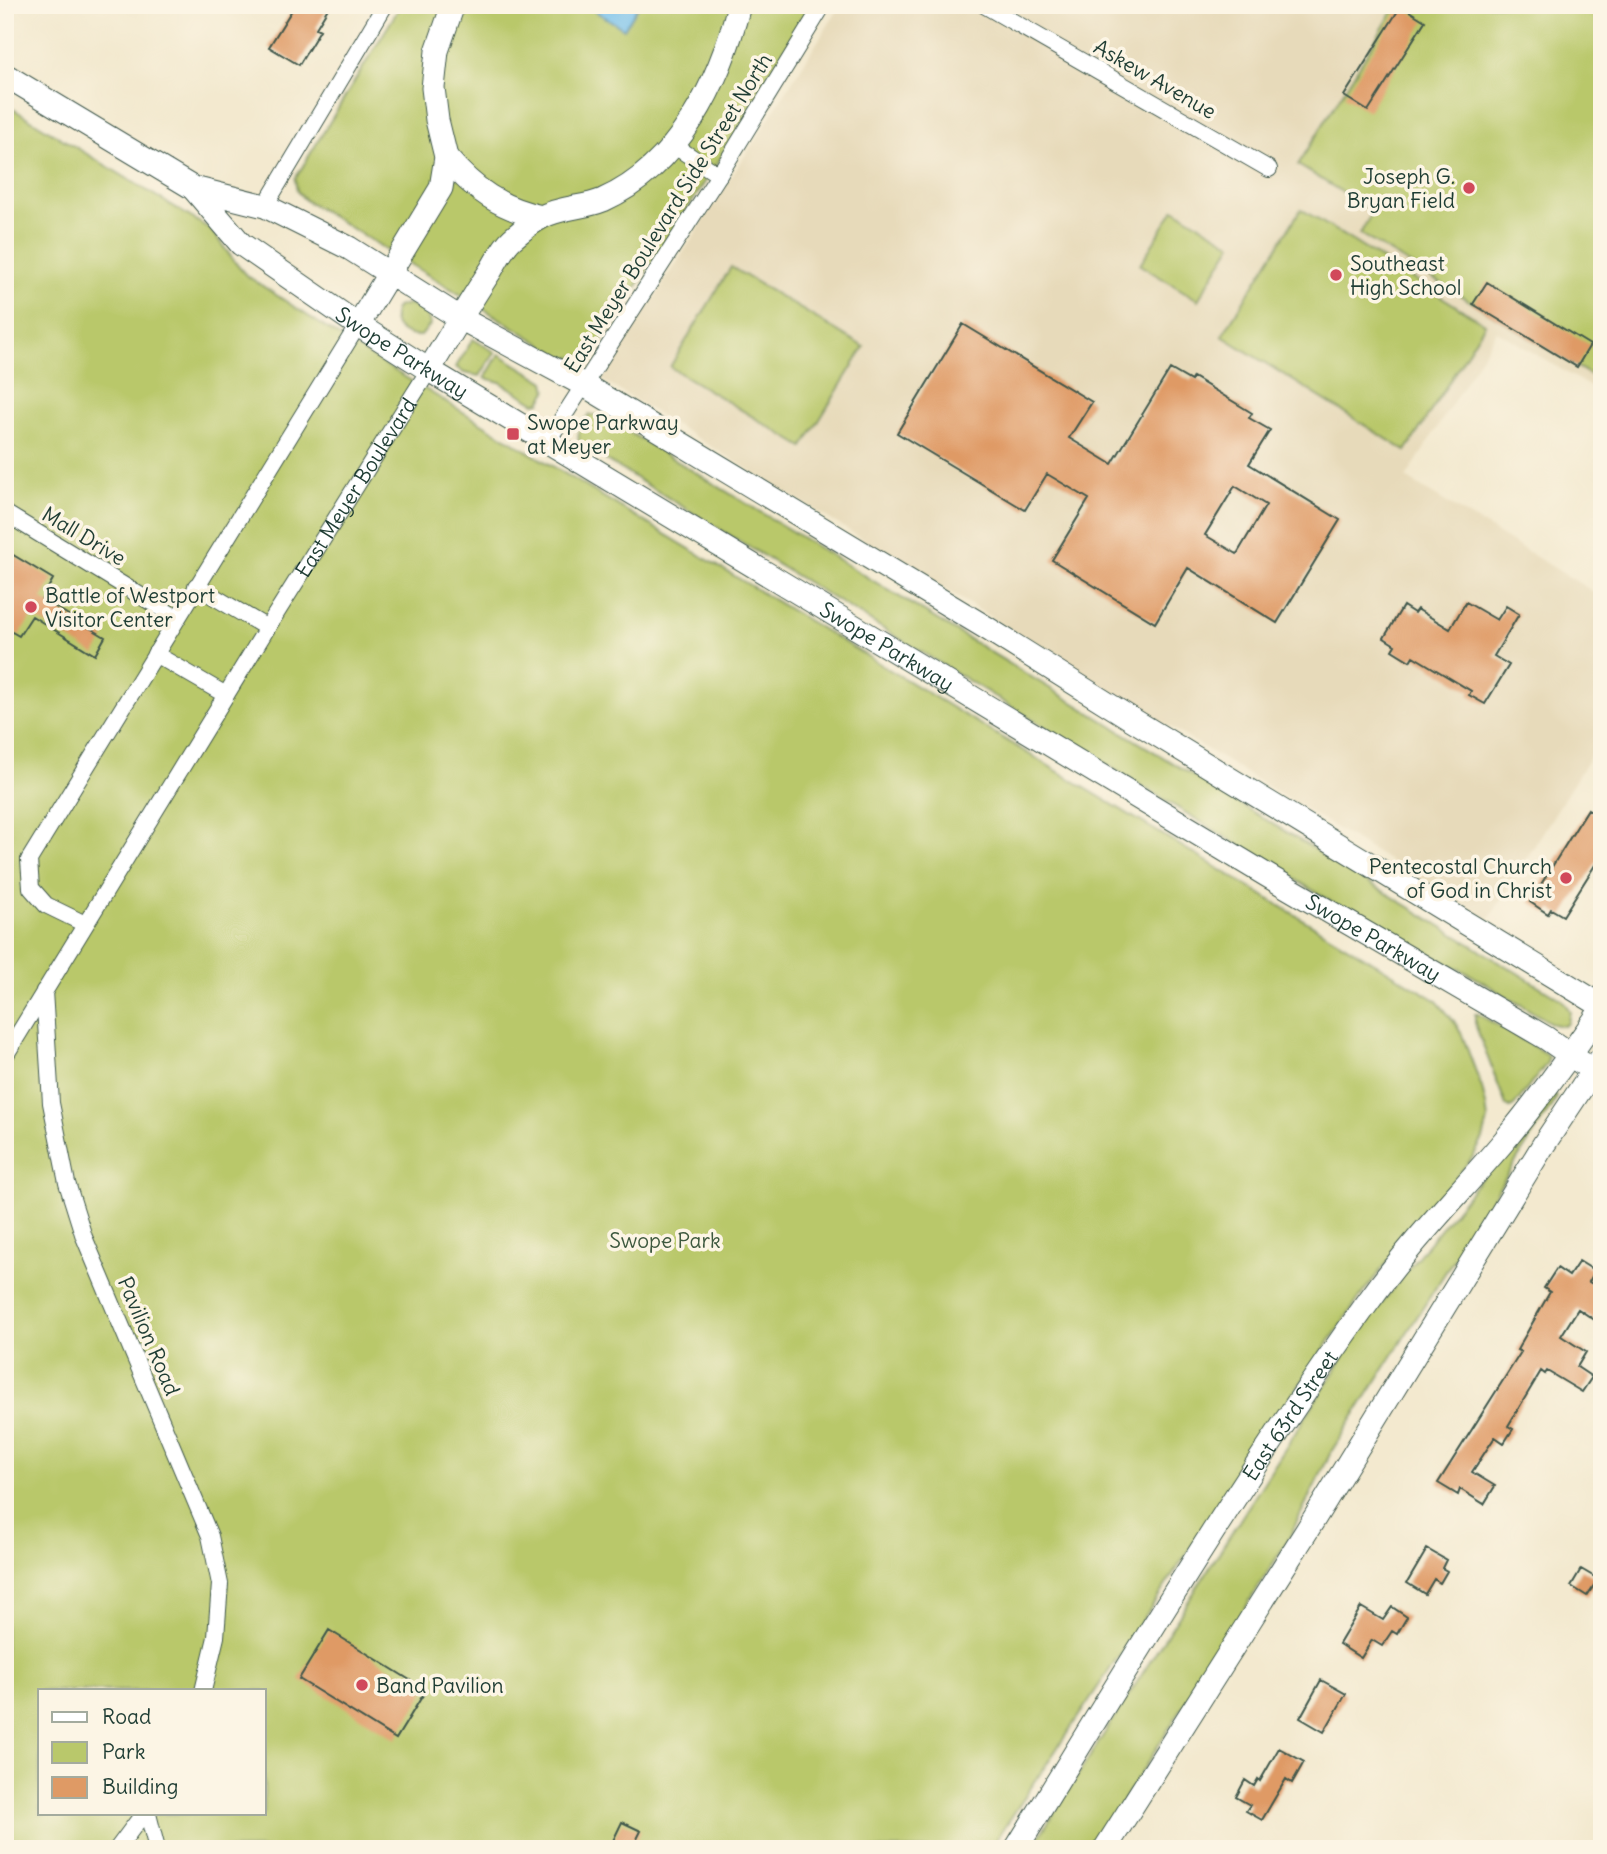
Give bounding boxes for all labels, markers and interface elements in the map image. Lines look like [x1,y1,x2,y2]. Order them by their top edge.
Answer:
street label: Askew Avenue [1089,33,1221,125]
street label: East Meyer Boulevard Side Street North [558,48,778,378]
place label: Joseph G. Bryan Field [1347,163,1455,214]
marker: Joseph G. Bryan Field [1461,180,1477,196]
place label: Southeast High School [1350,250,1461,301]
marker: Southeast High School [1328,267,1344,283]
street label: Swope Parkway [331,300,473,404]
street label: East Meyer Boulevard [289,392,422,582]
place label: Swope Parkway at Meyer [527,409,679,460]
marker: Swope Parkway at Meyer [505,426,521,442]
street label: Mall Drive [37,500,131,572]
place label: Battle of Westport Visitor Center [45,582,215,633]
street label: Swope Parkway [815,595,959,697]
marker: Battle of Westport Visitor Center [23,599,39,615]
place label: Pentecostal Church of God in Christ [1369,853,1552,904]
marker: Pentecostal Church of God in Christ [1558,870,1574,886]
street label: Swope Parkway [1301,888,1446,987]
park label: Swope Park [609,1227,721,1254]
street label: Pavilion Road [112,1272,186,1400]
street label: East 63rd Street [1236,1345,1343,1486]
place label: Band Pavilion [376,1672,504,1699]
marker: Band Pavilion [354,1677,370,1693]
legend [38,1689,266,1815]
text: Road [102,1703,151,1730]
text: Park [102,1738,145,1765]
text: Building [102,1773,178,1800]

